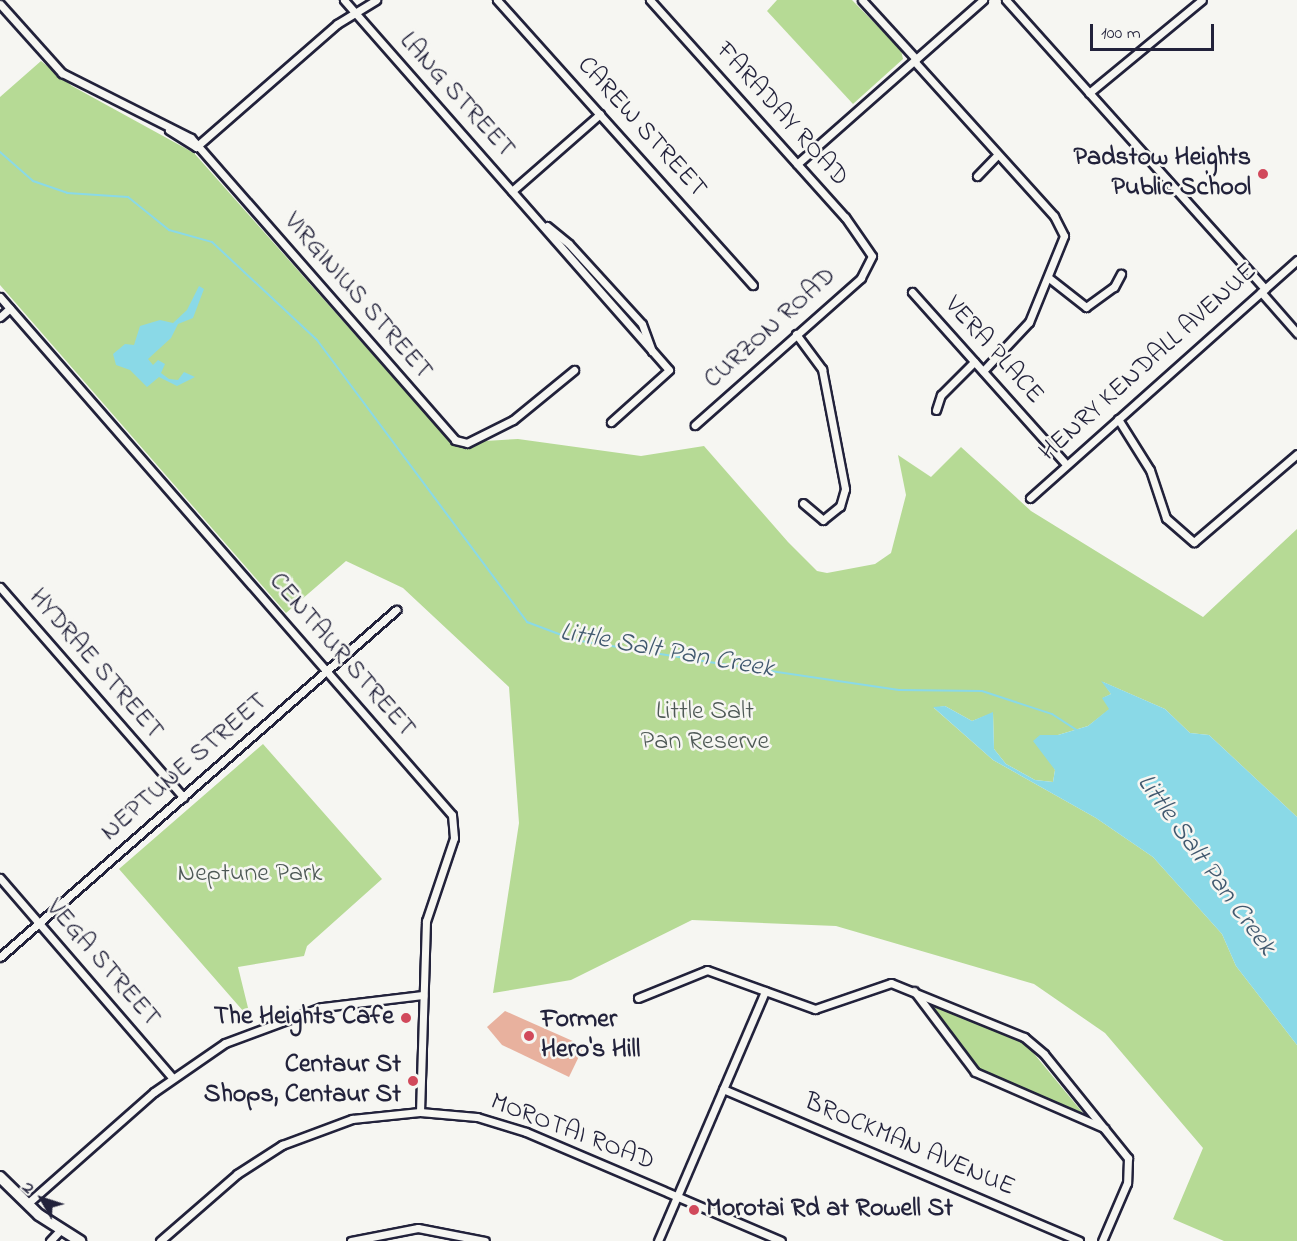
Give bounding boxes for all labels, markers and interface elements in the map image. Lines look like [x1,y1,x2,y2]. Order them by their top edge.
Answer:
scale bar [1093,12,1218,50]
text: 100 m [1101,21,1141,47]
street label: LANG STREET [391,27,521,165]
street label: FARADAY ROAD [708,36,854,194]
street label: CAREW STREET [569,51,713,205]
place label: Padstow Heights Public School [1073,143,1251,204]
marker: Padstow Heights Public School [1256,167,1270,181]
street label: VIRGINIUS STREET [276,207,438,387]
street label: HENRY KENDALL AVENUE [1034,257,1264,469]
street label: CURZON ROAD [699,262,843,396]
street label: VERA PLACE [937,291,1049,411]
street label: CENTAUR STREET [261,567,421,745]
street label: HYDRAE STREET [21,583,169,747]
water label: Little Salt Pan Creek [558,616,776,686]
street label: NEPTUNE STREET [95,687,275,849]
park label: Little Salt Pan Reserve [641,697,769,758]
water label: Little Salt Pan Creek [1129,768,1283,962]
park label: Neptune Park [178,859,322,891]
street label: VEGA STREET [38,894,166,1034]
place label: The Heights Cafe [214,1002,394,1034]
place label: Former Hero's Hill [541,1005,640,1066]
marker: The Heights Cafe [399,1011,413,1025]
marker: Former Hero's Hill [522,1029,536,1043]
place label: Centaur St Shops, Centaur St [204,1050,401,1112]
marker: Centaur St Shops, Centaur St [406,1074,420,1088]
street label: MOROTAI ROAD [485,1087,659,1179]
street label: BROCKMAN AVENUE [799,1088,1019,1204]
north arrow [12,1169,72,1229]
text: N [15,1176,41,1199]
place label: Morotai Rd at Rowell St [706,1194,953,1226]
marker: Morotai Rd at Rowell St [687,1203,701,1217]

